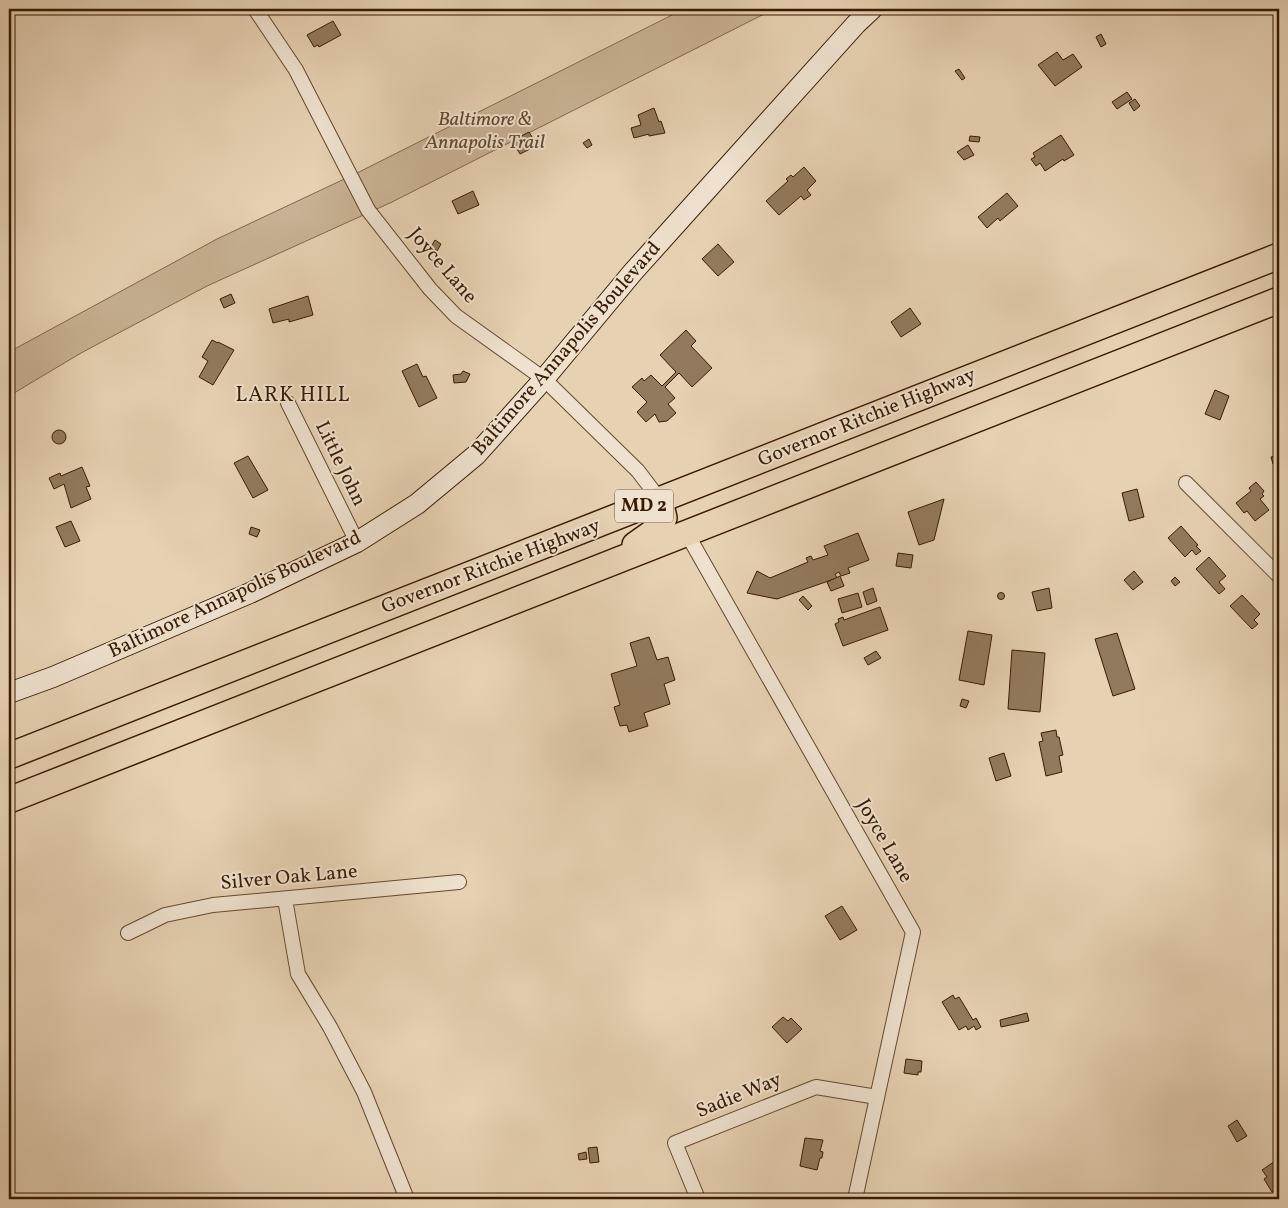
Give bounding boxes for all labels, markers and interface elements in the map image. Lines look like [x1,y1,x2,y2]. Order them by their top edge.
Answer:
park label: Baltimore & Annapolis Trail [424,106,545,157]
street label: Joyce Lane [401,222,483,310]
street label: Baltimore Annapolis Boulevard [466,236,668,462]
street label: Governor Ritchie Highway [754,361,980,475]
district label: LARK HILL [235,381,351,410]
street label: Little John [307,417,373,511]
road number: MD 2 [615,490,673,522]
street label: Governor Ritchie Highway [377,512,605,622]
street label: Baltimore Annapolis Boulevard [104,524,366,666]
street label: Joyce Lane [849,794,919,888]
street label: Silver Oak Lane [219,858,359,898]
street label: Sadie Way [692,1066,786,1126]

